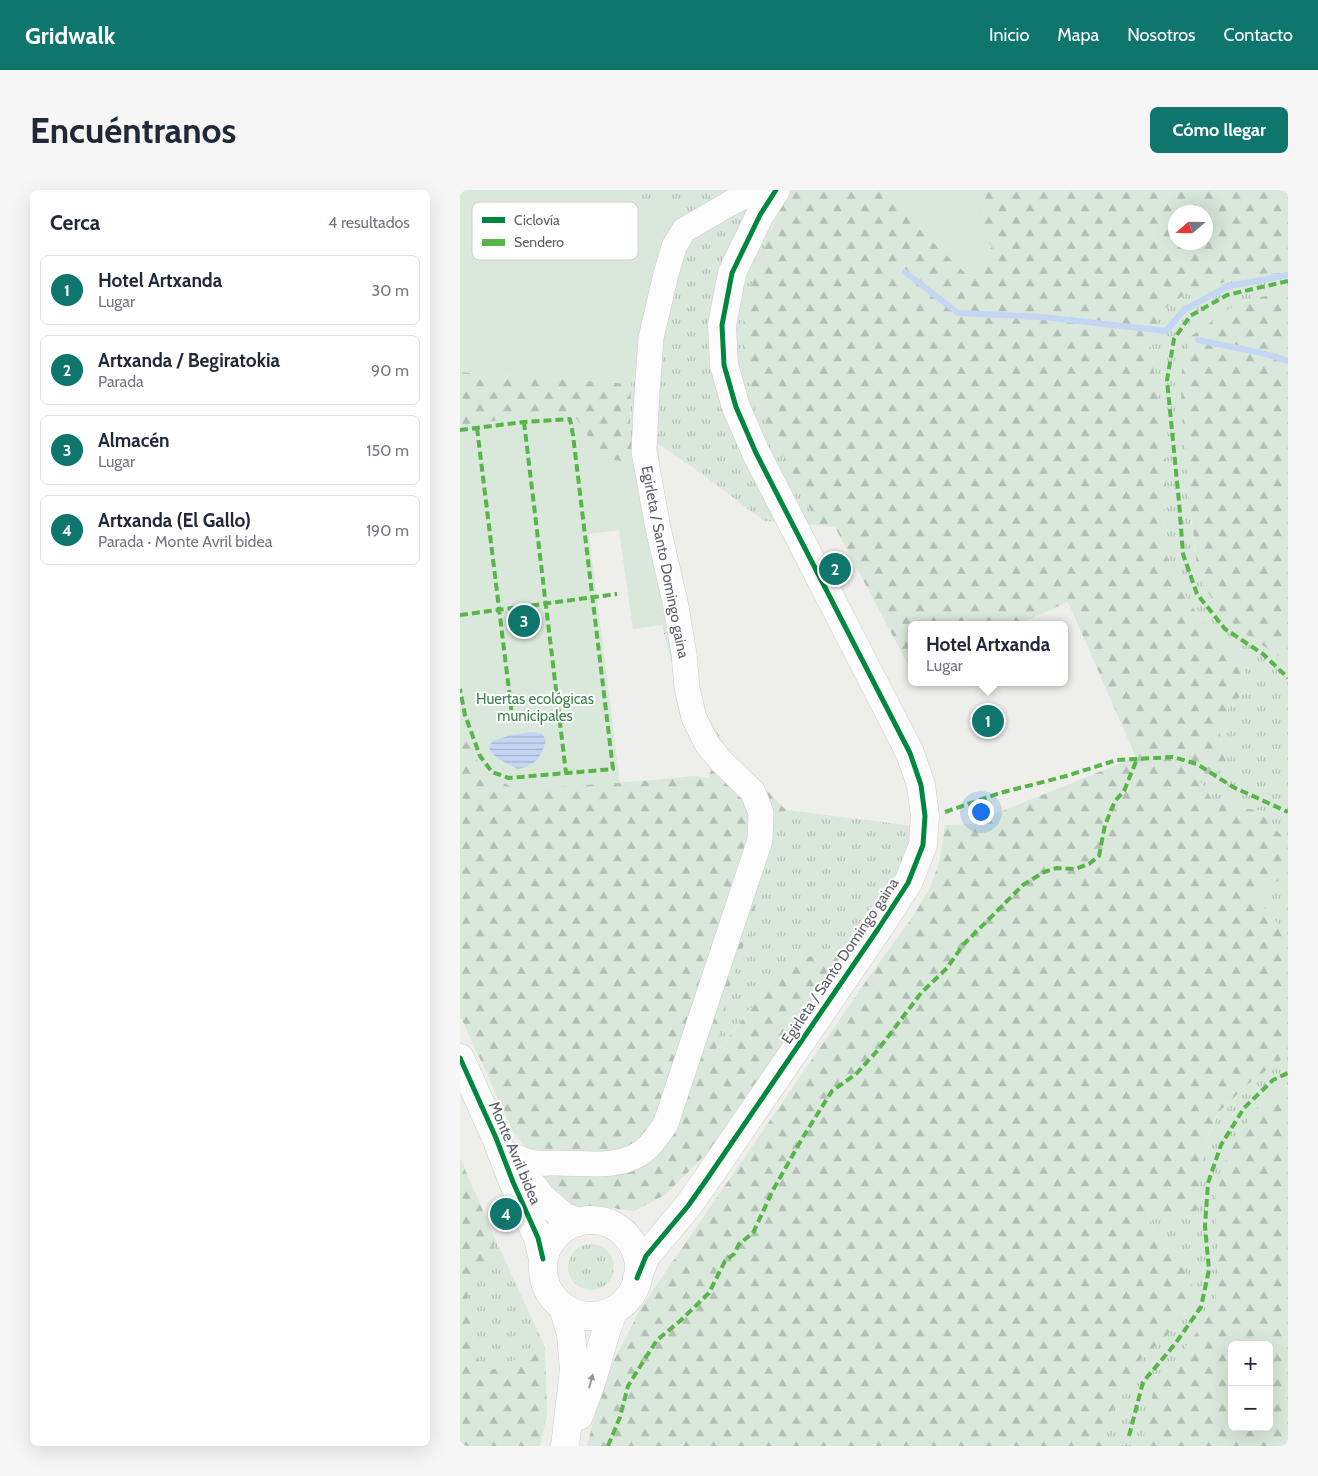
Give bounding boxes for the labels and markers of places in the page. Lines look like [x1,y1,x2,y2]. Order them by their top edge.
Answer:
pin: 2 [819,550,851,588]
pin: 3 [508,602,540,640]
pin: 1 [972,702,1004,740]
pin: 4 [490,1195,522,1233]

